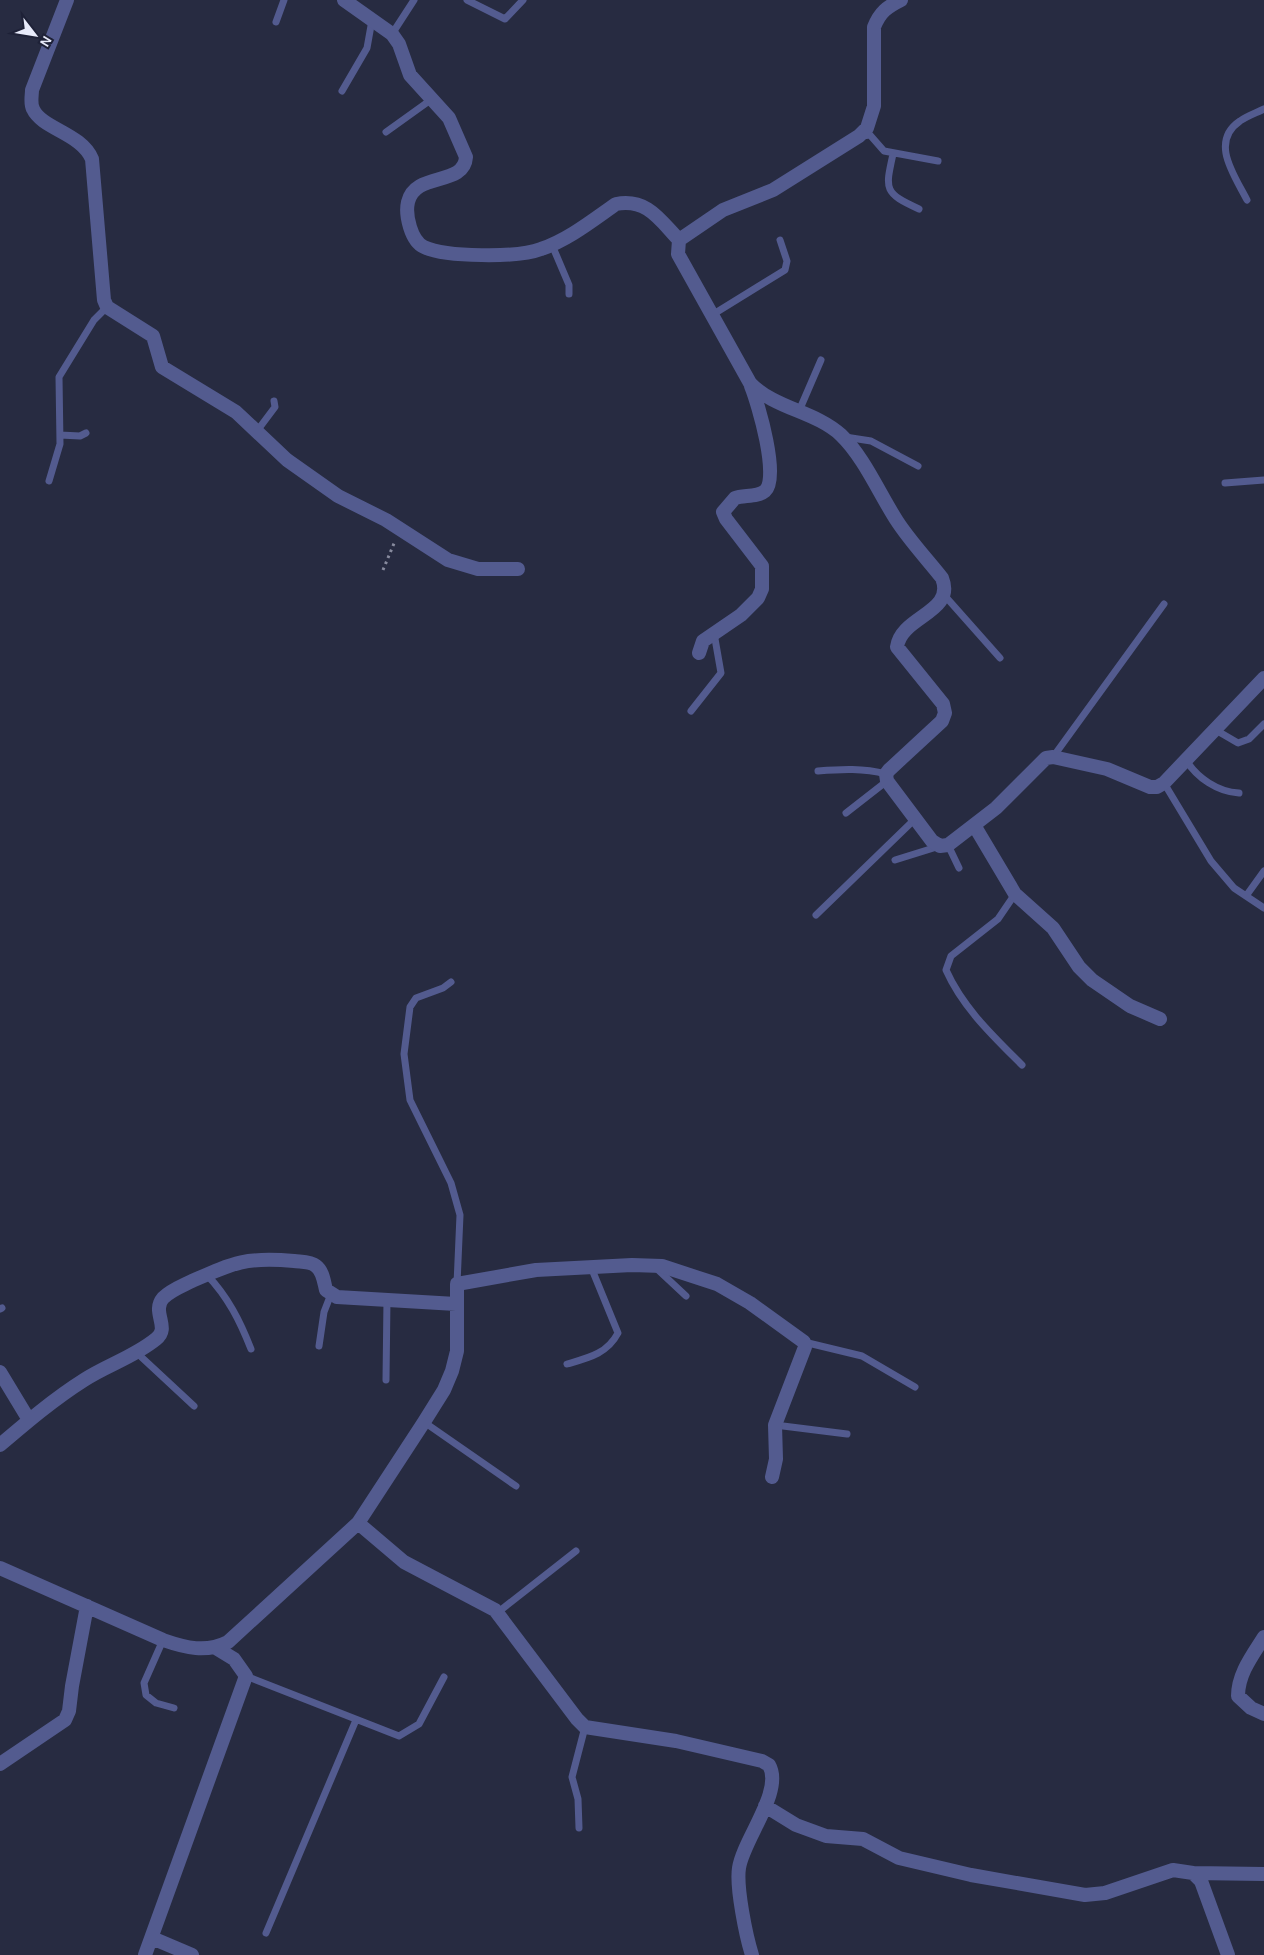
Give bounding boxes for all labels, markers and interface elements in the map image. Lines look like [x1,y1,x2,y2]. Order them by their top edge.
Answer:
north arrow [10,10,60,60]
text: N [36,33,56,50]

